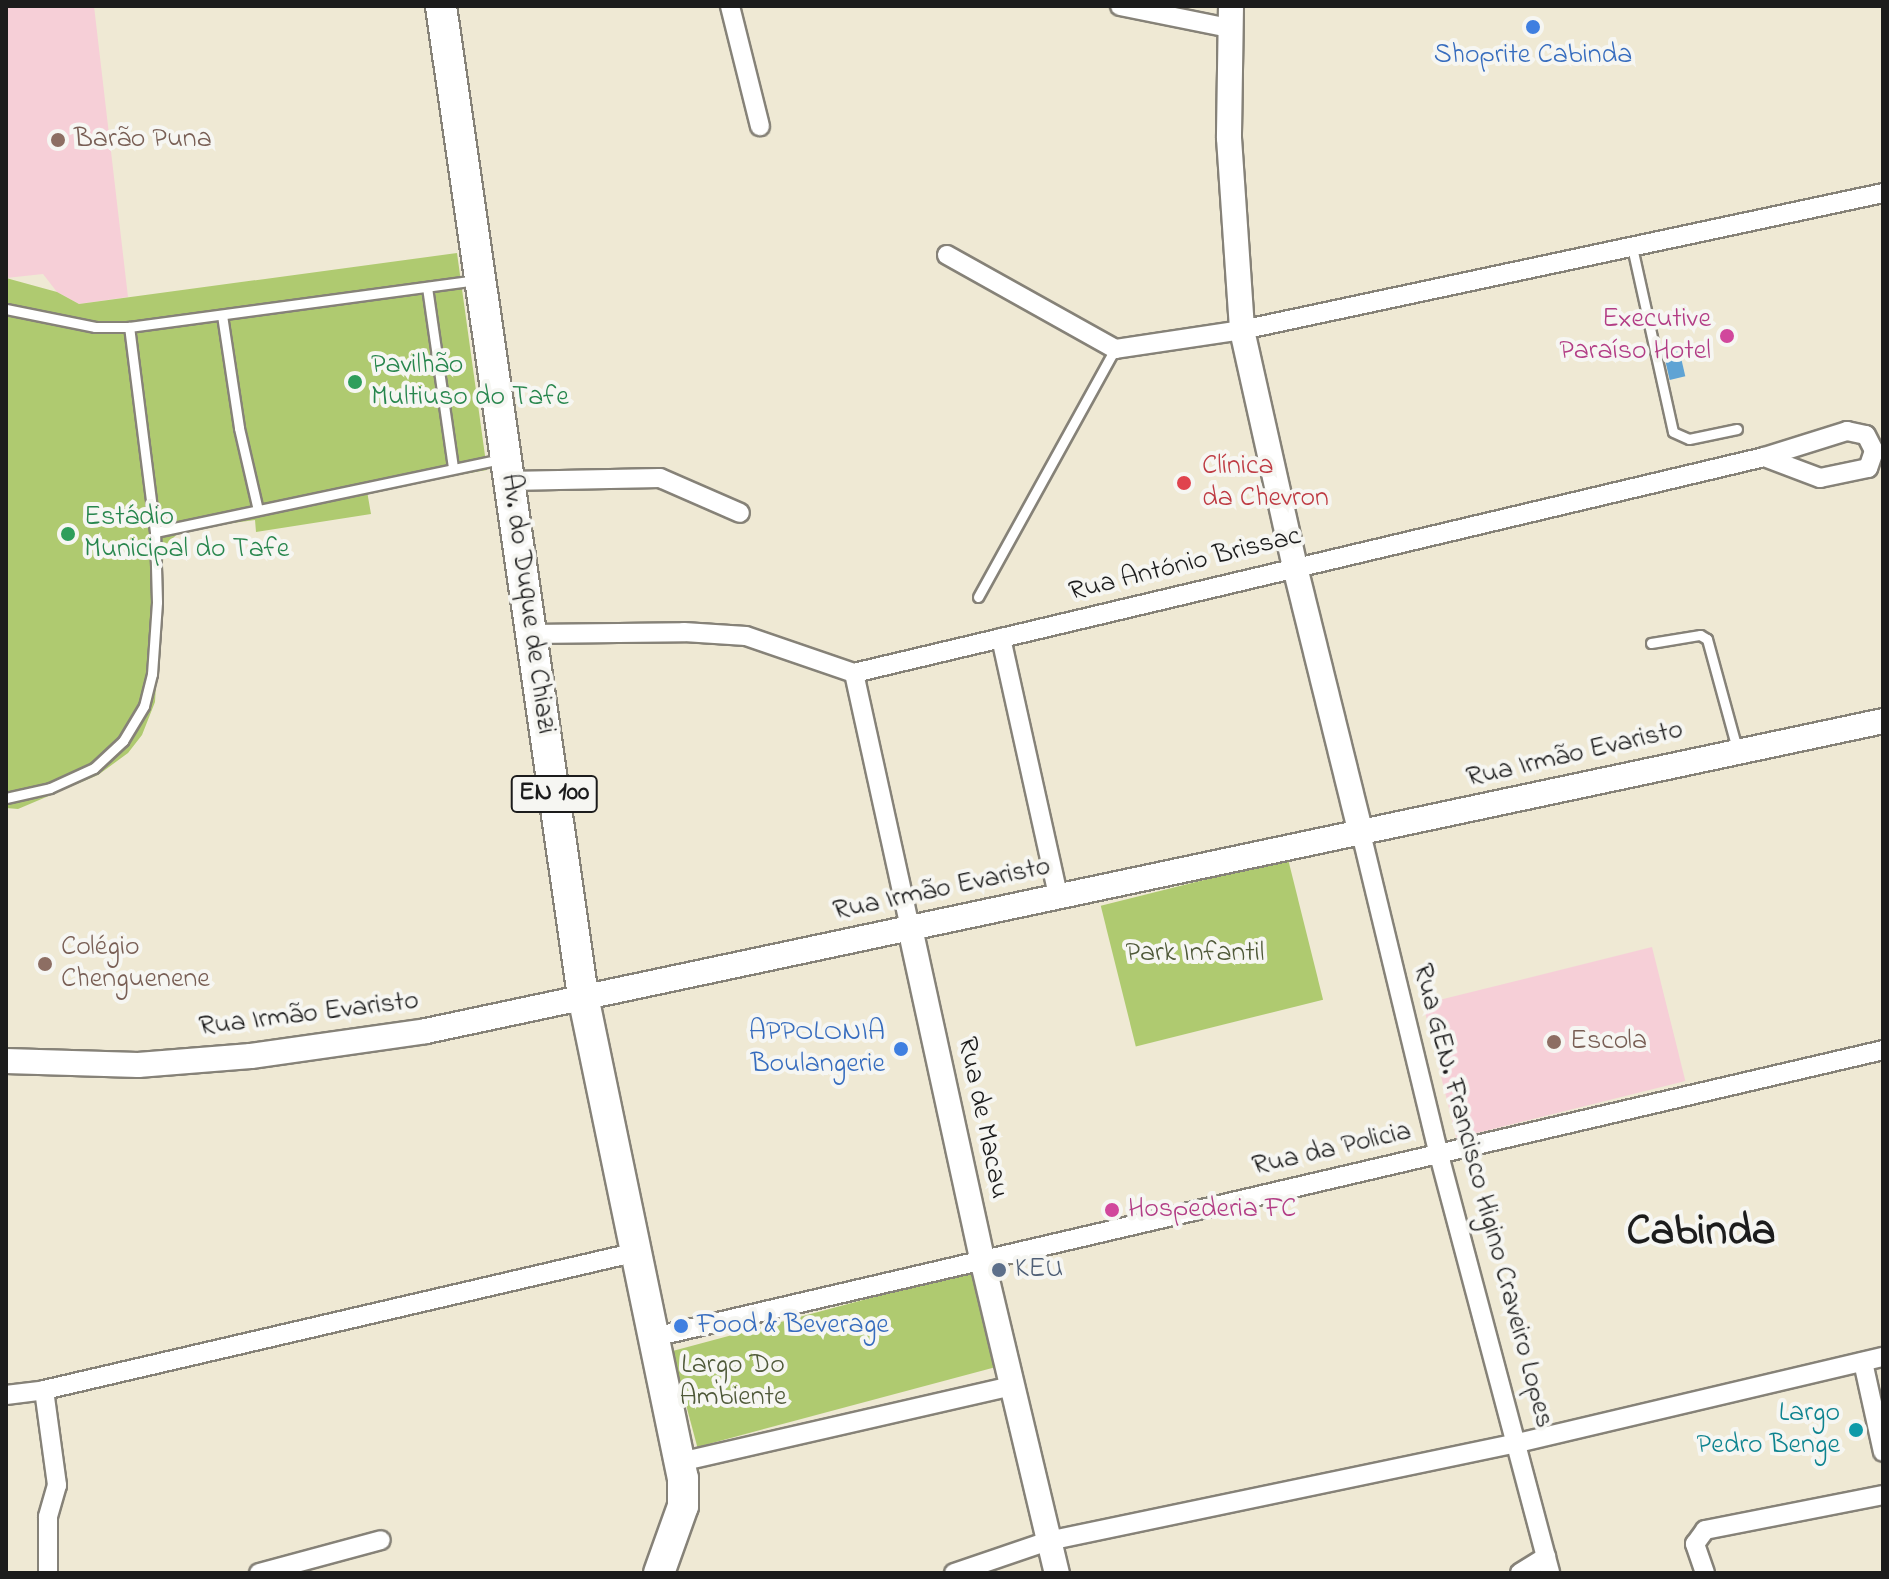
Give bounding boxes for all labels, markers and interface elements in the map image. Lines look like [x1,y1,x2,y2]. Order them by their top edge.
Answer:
marker: Shoprite Cabinda [1524,18,1542,36]
place label: Shoprite Cabinda [1434,39,1632,73]
place label: Barão Puna [74,123,212,157]
marker: Barão Puna [49,131,67,149]
place label: Executive Paraíso Hotel [1559,303,1711,369]
marker: Executive Paraíso Hotel [1718,327,1736,345]
place label: Pavilhão Multiuso do Tafe [371,349,569,415]
marker: Pavilhão Multiuso do Tafe [346,373,364,391]
place label: Clínica da Chevron [1202,450,1329,516]
street label: Av. do Duque de Chiazi [492,472,562,736]
marker: Clínica da Chevron [1173,472,1195,494]
place label: Estádio Municipal do Tafe [84,501,289,567]
street label: Rua António Brissac [1066,520,1304,610]
marker: Estádio Municipal do Tafe [59,525,77,543]
street label: Rua Irmão Evaristo [1464,714,1686,796]
road number: EN 100 [510,772,598,816]
street label: Rua Irmão Evaristo [830,851,1054,929]
place label: Colégio Chenguenene [61,931,210,997]
park label: Park Infantil [1125,937,1265,971]
marker: Colégio Chenguenene [36,955,54,973]
street label: Rua GEN. Francisco Higino Craveiro Lopes [1404,960,1560,1432]
street label: Rua Irmão Evaristo [197,985,421,1045]
place label: APPOLONIA Boulangerie [749,1016,885,1082]
place label: Escola [1570,1025,1647,1059]
marker: Escola [1545,1033,1563,1051]
street label: Rua de Macau [948,1034,1016,1202]
marker: APPOLONIA Boulangerie [892,1040,910,1058]
street label: Rua da Policia [1249,1115,1415,1185]
place label: Hospederia FC [1128,1193,1296,1227]
marker: Hospederia FC [1103,1201,1121,1219]
district label: Cabinda [1626,1206,1776,1258]
place label: KEU [1015,1253,1063,1287]
marker: KEU [990,1261,1008,1279]
place label: Food & Beverage [697,1309,889,1343]
marker: Food & Beverage [672,1317,690,1335]
park label: Largo Do Ambiente [679,1349,787,1415]
place label: Largo Pedro Benge [1697,1397,1840,1463]
marker: Largo Pedro Benge [1847,1421,1865,1439]

